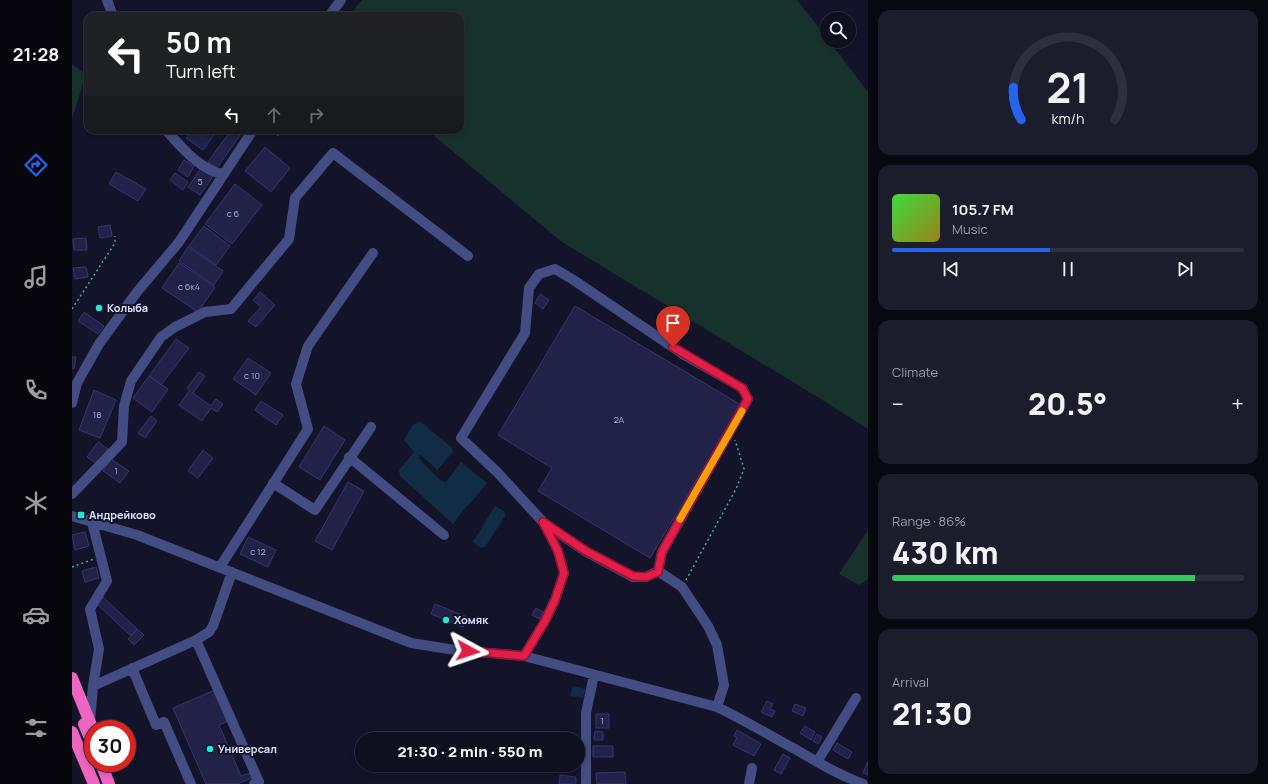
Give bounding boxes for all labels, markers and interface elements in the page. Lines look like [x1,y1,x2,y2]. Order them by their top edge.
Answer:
map controls [820,12,856,48]
button: search [820,12,856,48]
text: 50 m [166,23,232,61]
icon: left [100,28,152,80]
text: 21:28 [13,42,59,66]
text: Turn left [166,59,236,83]
text: 21 [1047,59,1090,115]
icon: left [221,104,243,126]
icon: ahead [263,104,285,126]
icon: right [305,104,327,126]
text: km/h [1051,109,1085,128]
icon: directions [22,151,50,179]
house number: 5 [197,175,203,188]
text: 105.7 FM [952,199,1013,220]
house number: с 6 [227,207,240,220]
text: Music [952,220,988,238]
icon: previous [940,258,962,280]
icon: pause [1057,258,1079,280]
icon: next [1174,258,1196,280]
icon: music [22,263,50,291]
house number: с 6к4 [178,280,200,293]
place label: Колыба [107,300,148,315]
marker: Колыба [94,303,104,313]
pin [656,306,690,347]
icon: arrive [662,312,684,334]
text: Climate [892,363,938,381]
house number: с 10 [244,369,260,382]
icon: phone [22,376,50,404]
text: 20.5° [1028,383,1107,424]
text: − [892,389,904,419]
text: + [1231,389,1244,419]
house number: 18 [93,408,101,421]
house number: 2А [614,413,625,426]
house number: 1 [114,464,118,477]
icon: climate [22,489,50,517]
place label: Андрейково [89,507,156,522]
marker: Андрейково [76,510,86,520]
text: Range · 86% [892,512,966,530]
text: 430 km [892,532,998,573]
house number: с 12 [250,545,266,558]
icon: car [22,601,50,629]
place label: Хомяк [454,612,489,627]
marker: Хомяк [441,615,451,625]
position arrow [447,630,489,672]
text: Arrival [892,673,929,691]
text: 21:30 [892,693,972,734]
icon: filters [22,714,50,742]
house number: 1 [600,714,604,727]
speed limit sign: 30 [84,720,136,772]
place label: Универсал [218,741,277,756]
text: 21:30 · 2 min · 550 m [398,741,542,762]
marker: Универсал [205,744,215,754]

